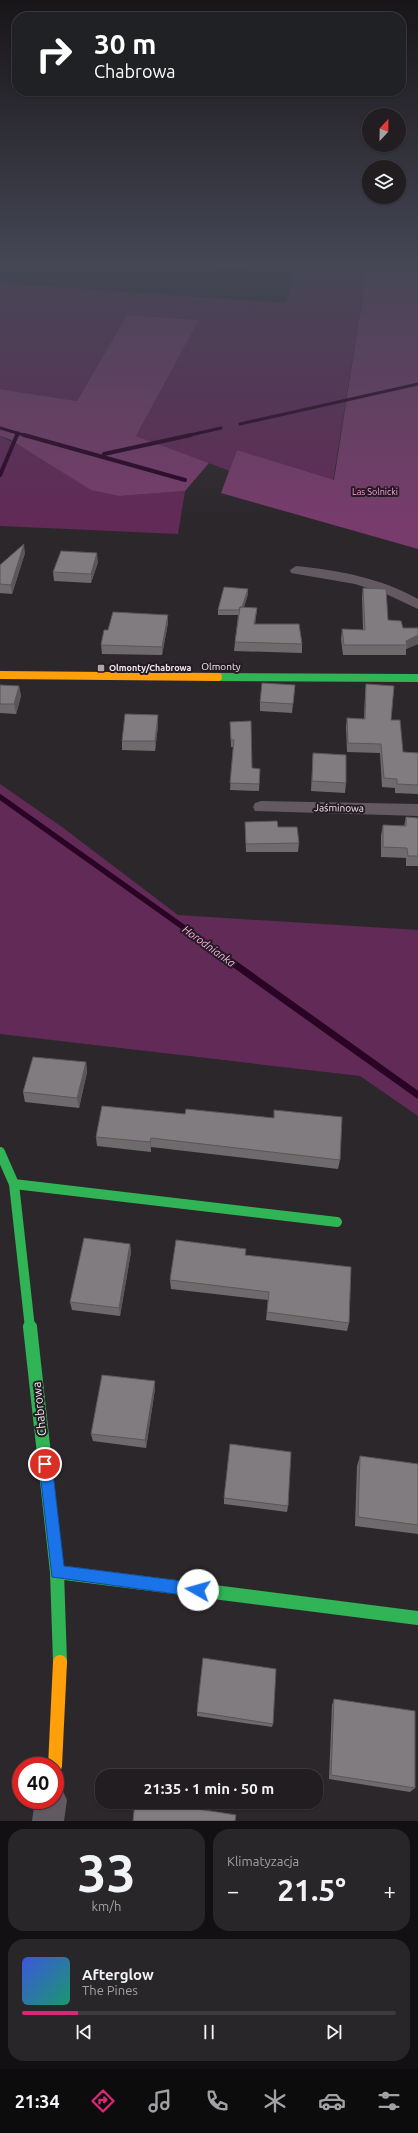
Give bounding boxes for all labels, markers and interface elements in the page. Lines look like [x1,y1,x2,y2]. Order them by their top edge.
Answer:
icon: right [28,28,80,80]
text: 30 m [94,28,156,59]
text: Chabrowa [94,61,176,81]
north arrow [362,108,406,152]
map controls [362,108,406,204]
button: layers [362,160,406,204]
park label: Las Solnicki [352,487,398,497]
street label: Olmonty [201,661,241,672]
marker: Olmonty/Chabrowa [96,663,106,673]
place label: Olmonty/Chabrowa [109,663,191,673]
street label: Jaśminowa [314,802,364,814]
water label: Horodnianka [180,923,238,969]
street label: Chabrowa [30,1381,48,1437]
pin [28,1447,62,1481]
icon: arrive [34,1453,56,1475]
position arrow [177,1569,219,1611]
speed limit sign: 40 [12,1757,64,1809]
text: 21:35 · 1 min · 50 m [144,1780,274,1797]
text: 33 [77,1844,136,1902]
text: Klimatyzacja [227,1854,299,1868]
text: 21.5° [277,1873,346,1907]
text: − [227,1878,239,1903]
text: + [384,1878,396,1903]
text: km/h [91,1899,122,1913]
text: Afterglow [82,1966,154,1983]
text: The Pines [82,1983,138,1997]
icon: previous [73,2021,95,2043]
icon: pause [198,2021,220,2043]
icon: next [323,2021,345,2043]
icon: directions [89,2087,117,2115]
icon: music [146,2087,174,2115]
icon: phone [203,2087,231,2115]
icon: climate [261,2087,289,2115]
icon: car [318,2087,346,2115]
icon: filters [375,2087,403,2115]
text: 21:34 [15,2091,60,2111]

